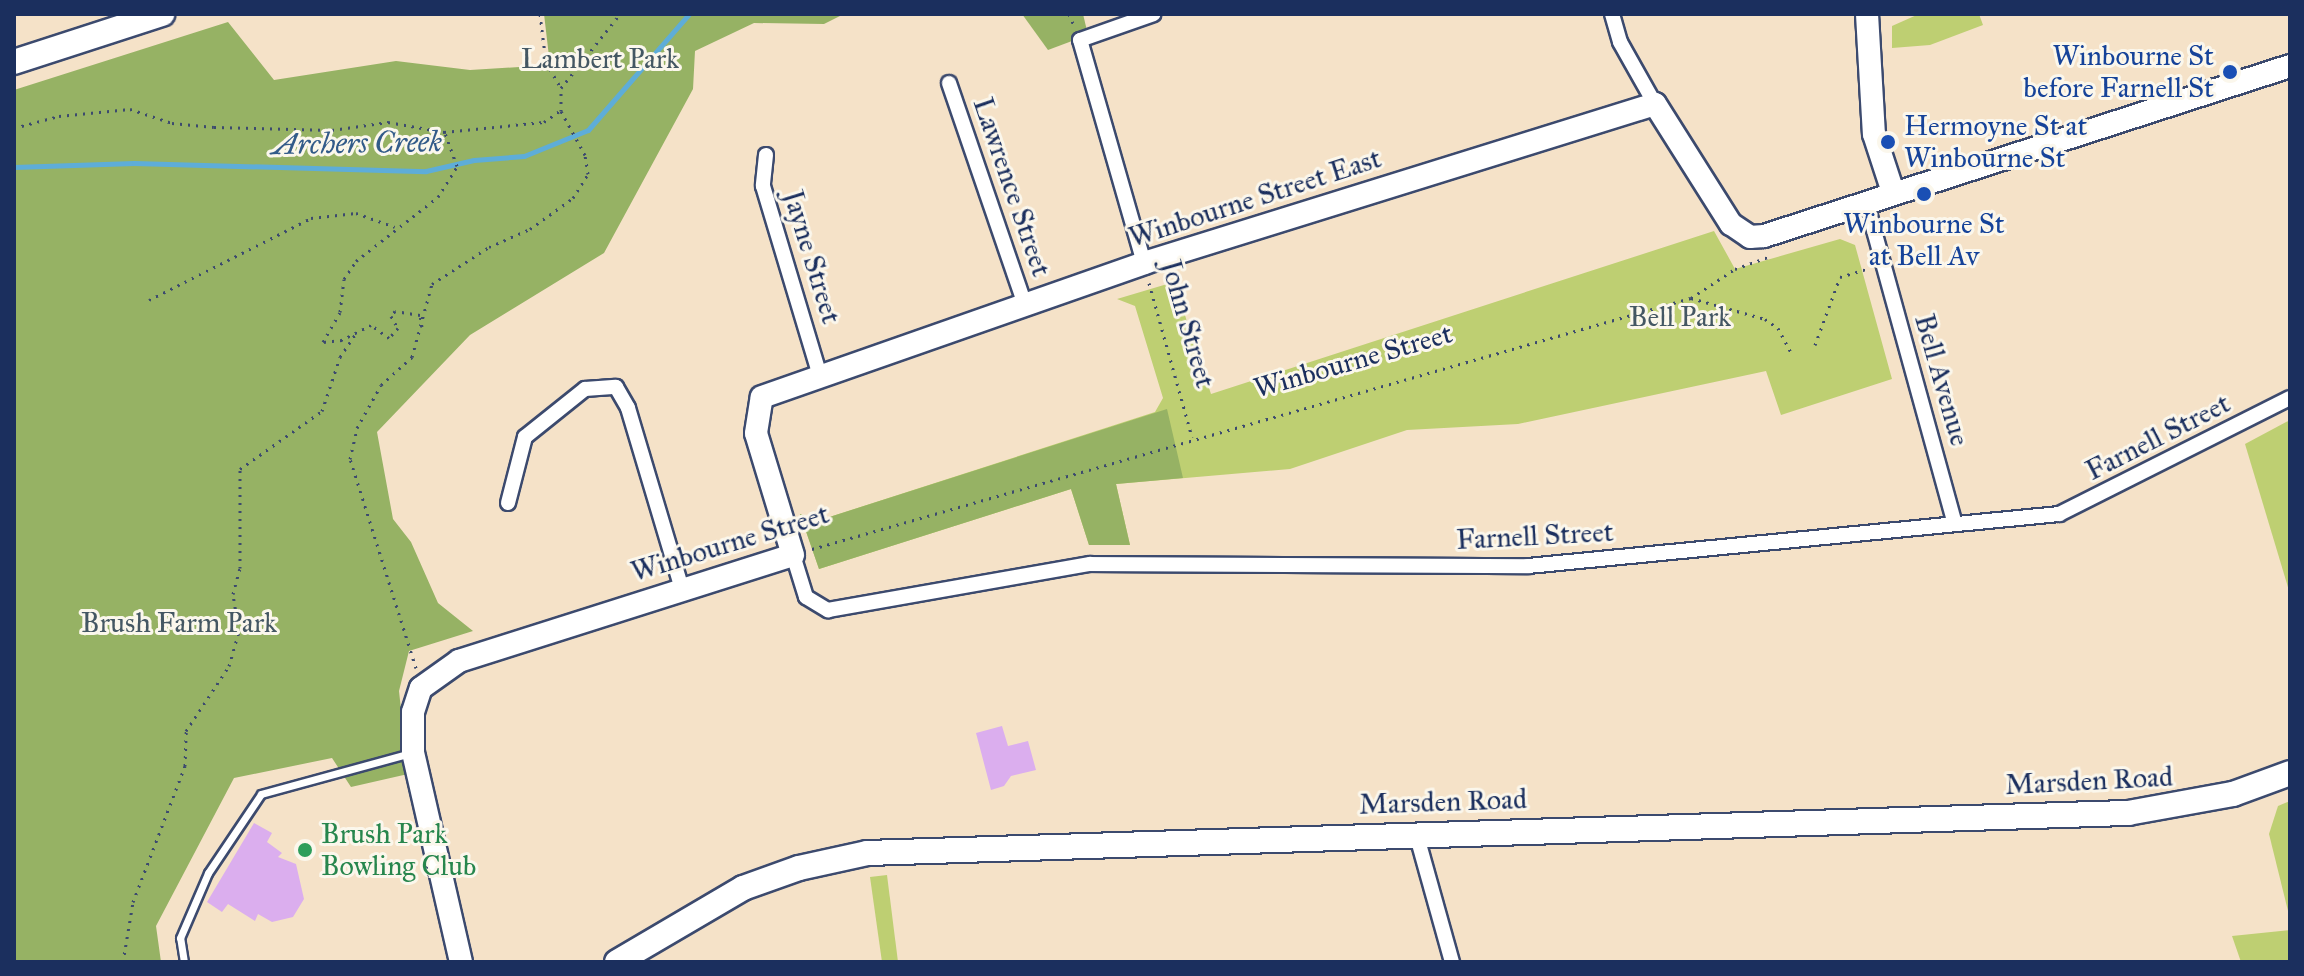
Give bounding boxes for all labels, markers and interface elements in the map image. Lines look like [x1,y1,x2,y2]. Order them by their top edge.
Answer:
place label: Winbourne St before Farnell St [2023,39,2214,105]
park label: Lambert Park [521,42,679,76]
marker: Winbourne St before Farnell St [2221,63,2239,81]
street label: Lawrence Street [966,93,1058,281]
place label: Hermoyne St at Winbourne St [1904,109,2087,175]
water label: Archers Creek [272,124,442,162]
marker: Hermoyne St at Winbourne St [1879,133,1897,151]
street label: Winbourne Street East [1125,141,1385,255]
marker: Winbourne St at Bell Av [1915,185,1933,203]
street label: Jayne Street [776,186,848,328]
place label: Winbourne St at Bell Av [1843,207,2005,273]
street label: John Street [1154,256,1222,392]
park label: Bell Park [1629,300,1731,334]
street label: Bell Avenue [1907,310,1977,450]
street label: Winbourne Street [1250,317,1456,405]
street label: Farnell Street [2080,386,2236,488]
street label: Winbourne Street [627,497,833,589]
street label: Farnell Street [1455,515,1615,557]
park label: Brush Farm Park [81,606,277,640]
street label: Marsden Road [2004,760,2174,802]
street label: Marsden Road [1358,782,1528,822]
place label: Brush Park Bowling Club [321,817,476,883]
marker: Brush Park Bowling Club [296,841,314,859]

